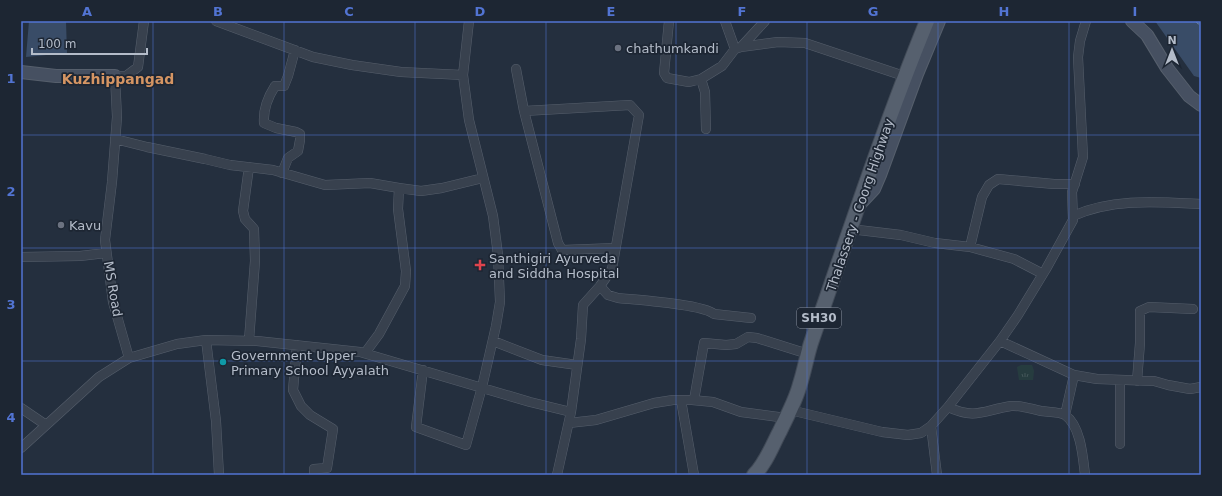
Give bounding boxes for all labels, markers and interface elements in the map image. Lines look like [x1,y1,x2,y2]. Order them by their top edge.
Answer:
text: A [82,4,92,19]
text: B [213,4,223,19]
text: C [344,4,354,19]
text: D [475,4,486,19]
text: E [607,4,615,19]
text: F [738,4,746,19]
text: G [868,4,878,19]
text: H [999,4,1009,19]
text: I [1133,4,1137,19]
scale bar [32,30,147,56]
north arrow [1152,30,1192,70]
text: N [1167,34,1177,47]
text: 100 m [38,37,76,51]
place label: chathumkandi [626,41,719,56]
marker: chathumkandi [613,43,623,53]
text: 1 [6,71,16,86]
district label: Kuzhippangad [62,71,174,87]
street label: Thalassery - Coorg Highway [823,116,897,294]
text: 2 [6,184,16,199]
place label: Kavu [69,218,101,233]
marker: Kavu [56,220,66,230]
place label: Santhigiri Ayurveda and Siddha Hospital [489,251,619,281]
marker: Santhigiri Ayurveda and Siddha Hospital [474,259,486,271]
street label: MS Road [101,260,125,318]
text: 3 [6,297,16,312]
road number: SH30 [797,308,841,328]
place label: Government Upper Primary School Ayyalath [231,348,389,378]
marker: Government Upper Primary School Ayyalath [218,357,228,367]
text: 4 [6,410,16,425]

